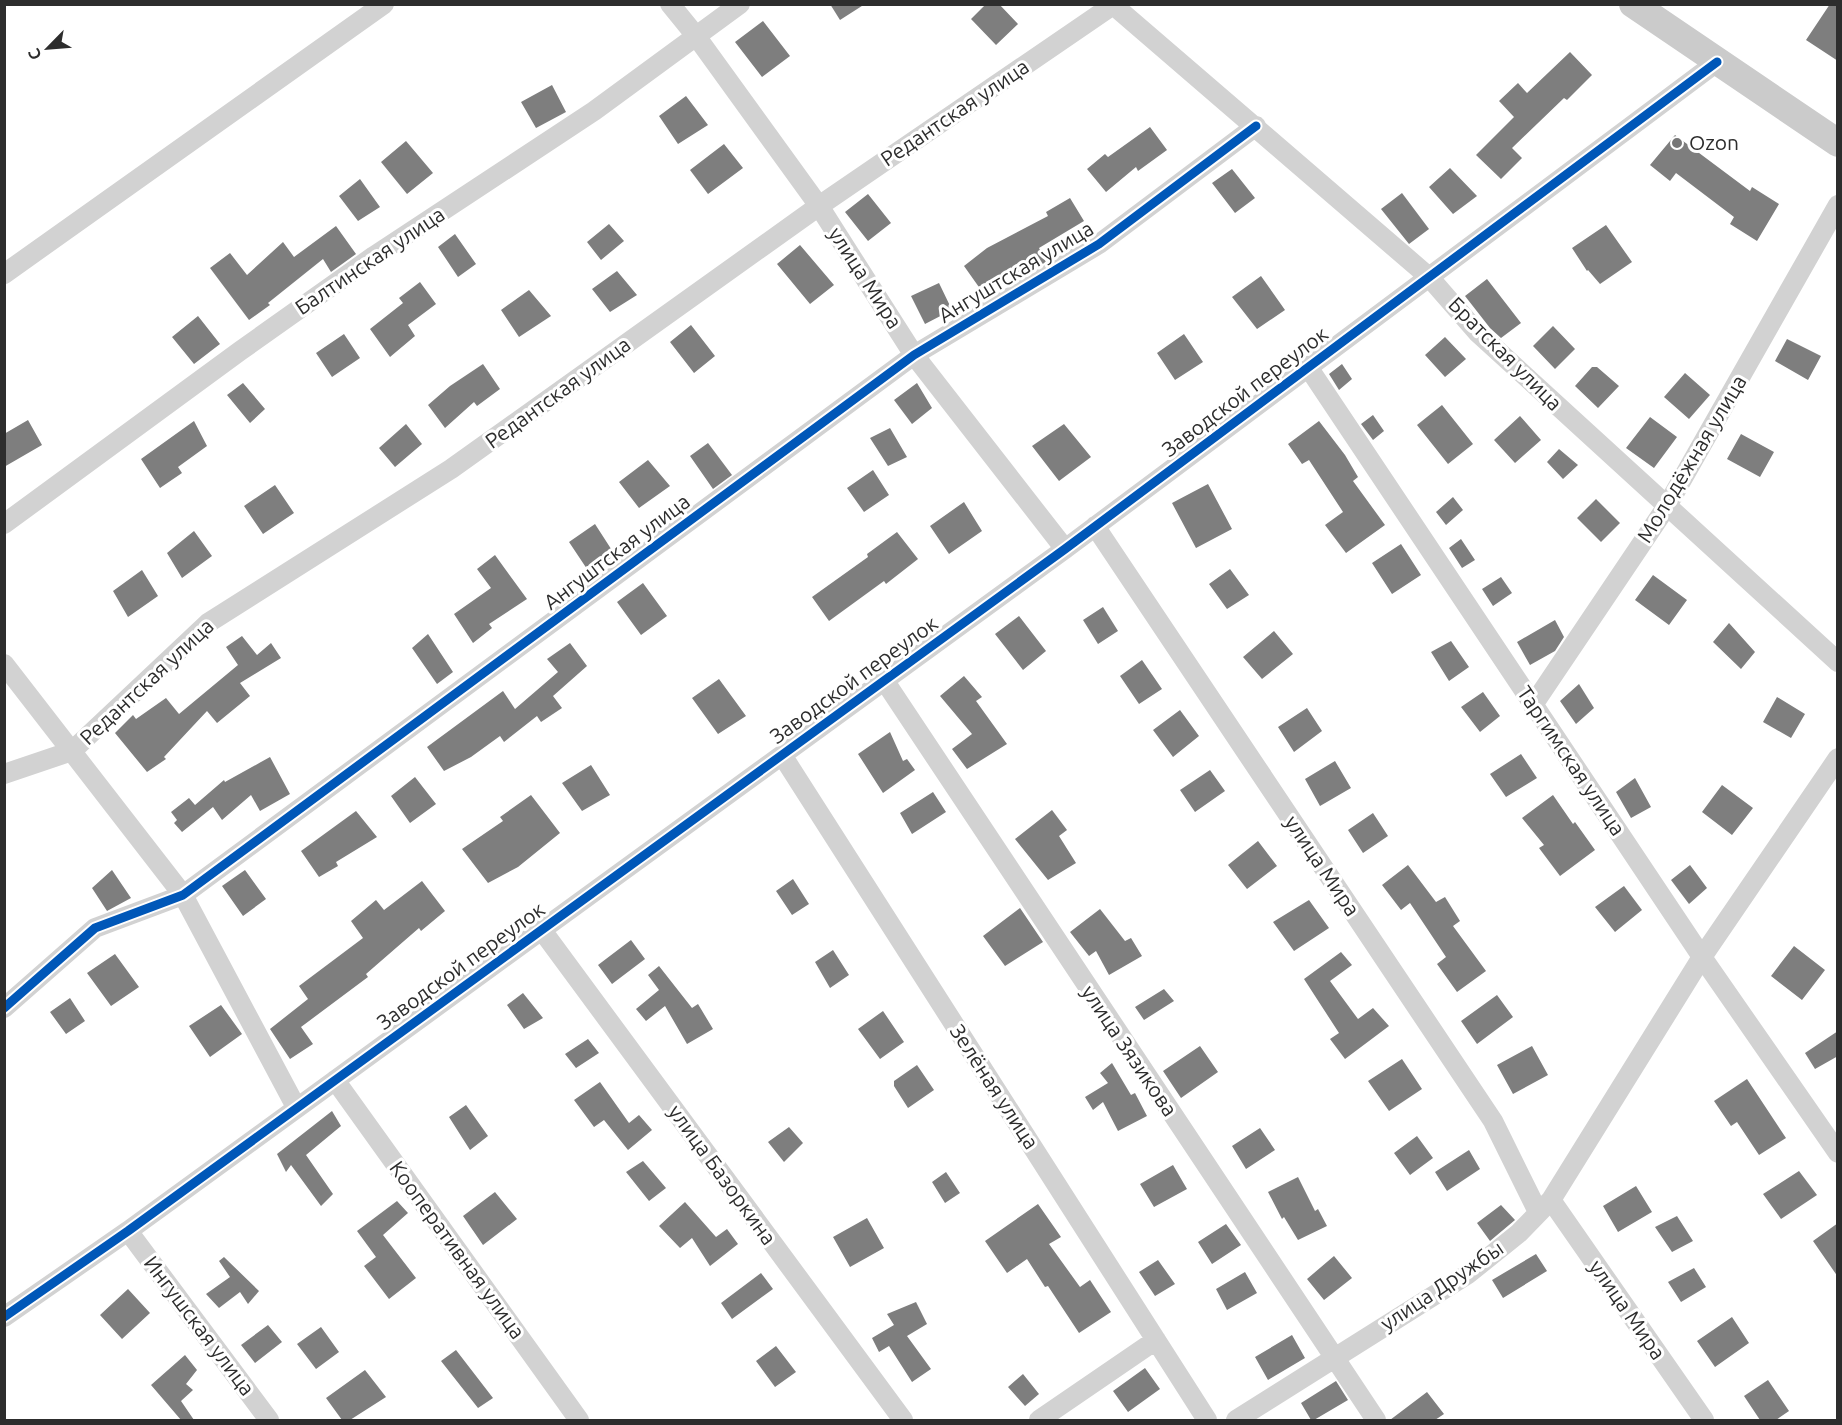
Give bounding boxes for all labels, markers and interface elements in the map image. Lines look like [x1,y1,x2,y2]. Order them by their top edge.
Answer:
north arrow [18,18,78,78]
text: С [24,46,45,63]
street label: Редантская улица [876,54,1033,171]
place label: Ozon [1689,130,1739,154]
marker: Ozon [1670,136,1684,150]
street label: Балтинская улица [290,201,449,319]
street label: Ангуштская улица [934,215,1097,327]
street label: улица Мира [824,222,908,333]
street label: Братская улица [1444,292,1567,415]
street label: Заводской переулок [1157,321,1332,461]
street label: Редантская улица [480,332,635,453]
street label: Молодёжная улица [1632,370,1751,547]
street label: Ангуштская улица [539,489,694,614]
street label: Заводской переулок [765,610,942,748]
street label: Редантская улица [75,613,218,749]
street label: Таргимская улица [1513,681,1631,840]
street label: улица Мира [1280,811,1365,920]
street label: Заводской переулок [372,896,549,1034]
street label: улица Зязикова [1077,980,1183,1121]
street label: Зелёная улица [946,1020,1044,1153]
street label: улица Базоркина [664,1100,782,1249]
street label: Кооперативная улица [385,1156,530,1343]
street label: улица Дружбы [1376,1235,1507,1335]
street label: Ингушская улица [140,1251,260,1400]
street label: улица Мира [1585,1255,1671,1364]

